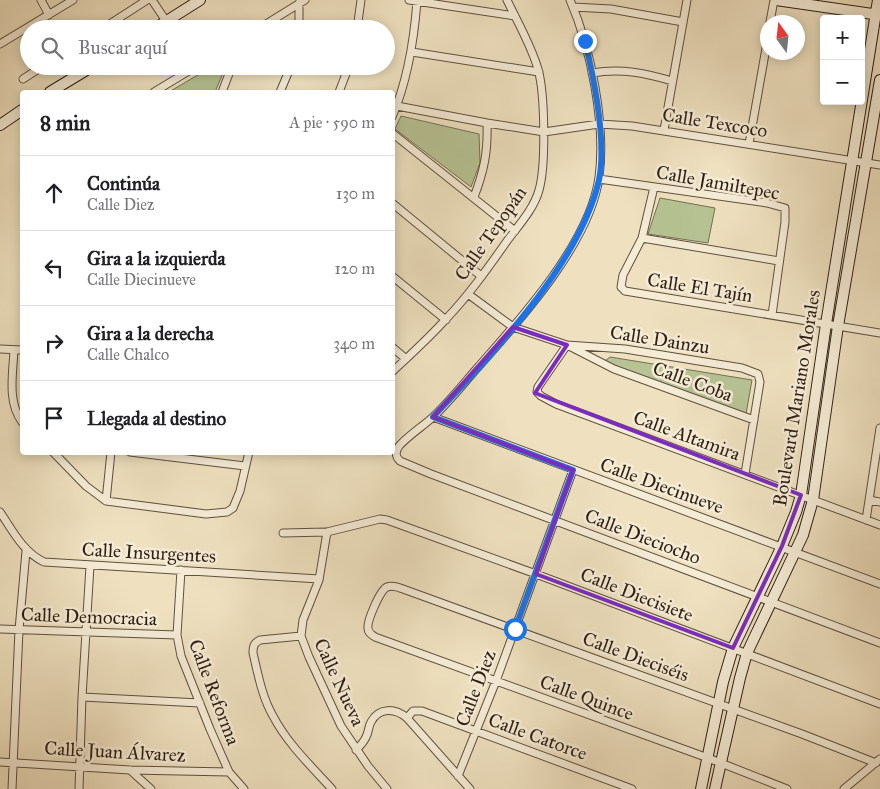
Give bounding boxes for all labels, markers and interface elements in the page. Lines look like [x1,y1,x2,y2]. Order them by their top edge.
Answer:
north arrow [760,15,805,60]
map controls [820,15,865,105]
button: + [820,15,865,60]
search box [20,20,395,75]
route end [574,30,597,53]
icon: search [38,34,66,62]
text: Buscar aquí [78,36,167,59]
button: − [820,60,865,105]
street label: Calle Texcoco [661,103,769,142]
text: 8 min [40,110,90,136]
text: A pie · 590 m [289,113,375,132]
street label: Calle Jamiltepec [654,160,781,206]
text: Continúa [87,172,160,195]
icon: ahead [40,179,68,207]
street label: Calle Tepopán [450,182,531,285]
text: 130 m [336,184,375,203]
text: Calle Diez [87,195,154,214]
text: Gira a la izquierda [87,247,226,270]
icon: left [40,254,68,282]
text: 120 m [335,259,375,278]
street label: Calle El Tajín [646,268,754,307]
text: Calle Diecinueve [87,270,196,289]
street label: Boulevard Mariano Morales [768,288,825,508]
street label: Calle Dainzu [608,320,711,359]
text: Gira a la derecha [87,322,214,345]
icon: right [40,329,68,357]
text: 340 m [333,334,375,353]
text: Calle Chalco [87,345,169,364]
street label: Calle Coba [650,356,737,407]
icon: arrive [40,404,68,432]
street label: Calle Altamira [630,405,744,466]
text: Llegada al destino [87,407,226,430]
street label: Calle Diecinueve [597,453,727,518]
street label: Calle Dieciocho [582,504,704,569]
street label: Calle Insurgentes [81,537,217,569]
street label: Calle Diecisiete [577,562,697,627]
street label: Calle Democracia [21,603,158,630]
route start [504,618,527,641]
street label: Calle Dieciséis [580,627,692,686]
street label: Calle Nueva [309,635,370,731]
street label: Calle Reforma [184,636,246,749]
street label: Calle Diez [450,647,501,730]
street label: Calle Quince [537,670,637,725]
street label: Calle Catorce [485,708,590,765]
street label: Calle Juan Álvarez [44,735,186,768]

